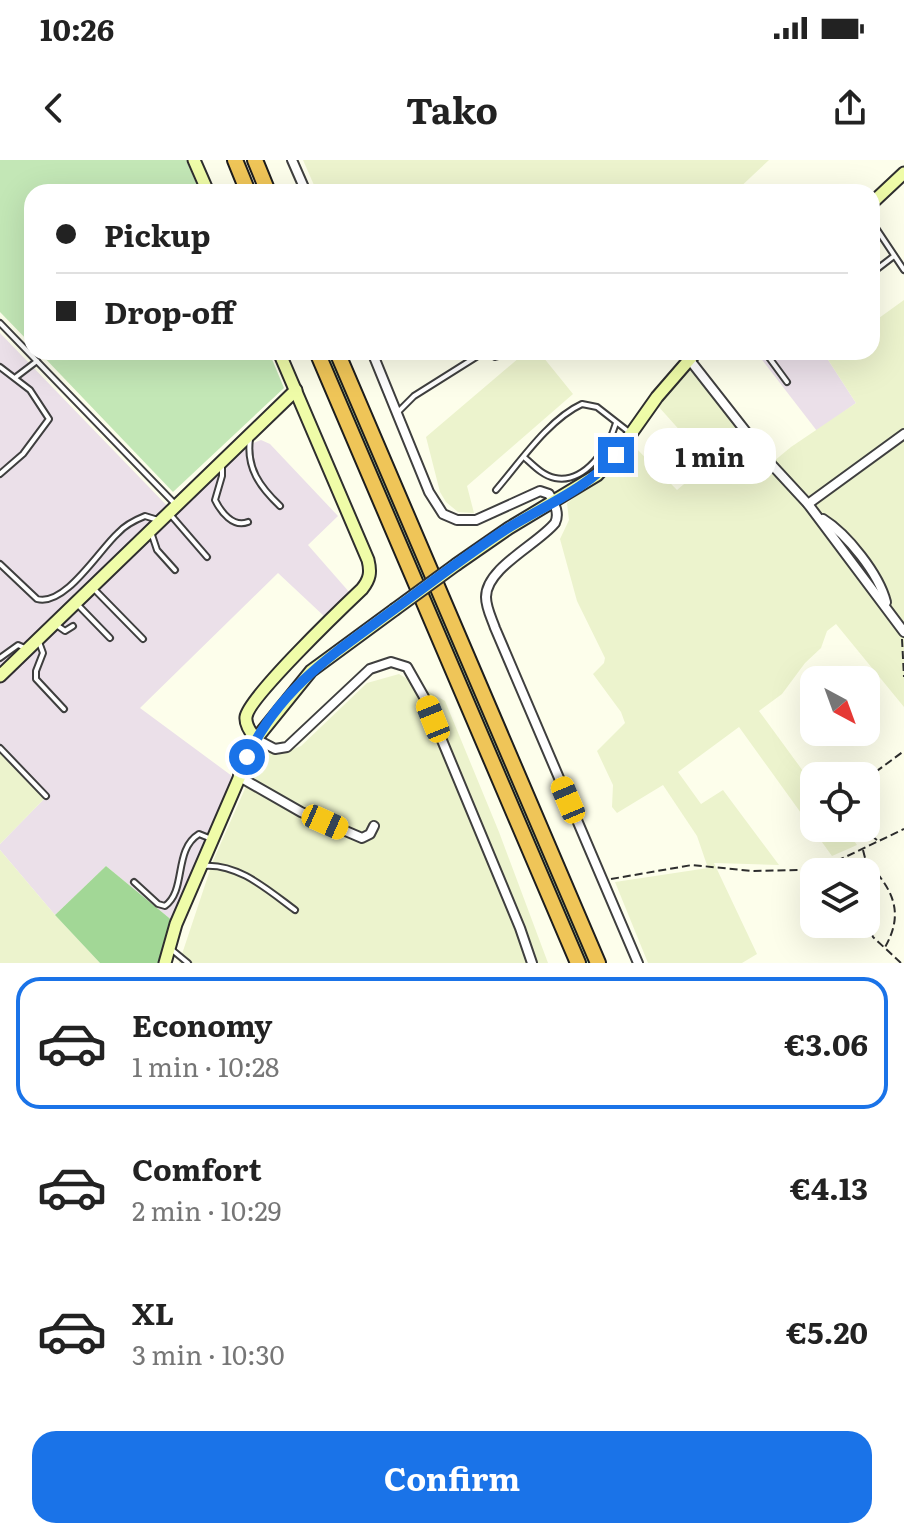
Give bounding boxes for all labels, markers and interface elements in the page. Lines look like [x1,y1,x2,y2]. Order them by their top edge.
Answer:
text: 10:26 [40,6,114,50]
text: Tako [406,82,498,135]
icon: back [32,86,76,130]
icon: share [828,86,872,130]
text: Pickup [104,212,211,256]
text: Drop-off [104,289,234,333]
callout: 1 min [644,427,776,483]
text: 1 min [675,436,745,475]
route end [598,437,634,473]
north arrow [800,666,880,746]
map controls [800,666,880,938]
car [413,692,453,746]
route start [229,739,265,775]
button: locate [800,762,880,842]
car [548,773,588,827]
car [298,801,352,843]
button: layers [800,858,880,938]
text: Economy [132,1002,272,1046]
icon: car [36,1007,108,1079]
text: €3.06 [785,1021,868,1065]
text: 1 min · 10:28 [132,1046,279,1085]
text: Comfort [132,1146,262,1190]
icon: car [36,1151,108,1223]
text: €4.13 [790,1165,868,1209]
text: 2 min · 10:29 [132,1190,281,1229]
text: XL [132,1290,174,1334]
icon: car [36,1295,108,1367]
text: €5.20 [786,1309,868,1353]
text: 3 min · 10:30 [132,1334,285,1373]
button: Confirm [32,1431,872,1523]

